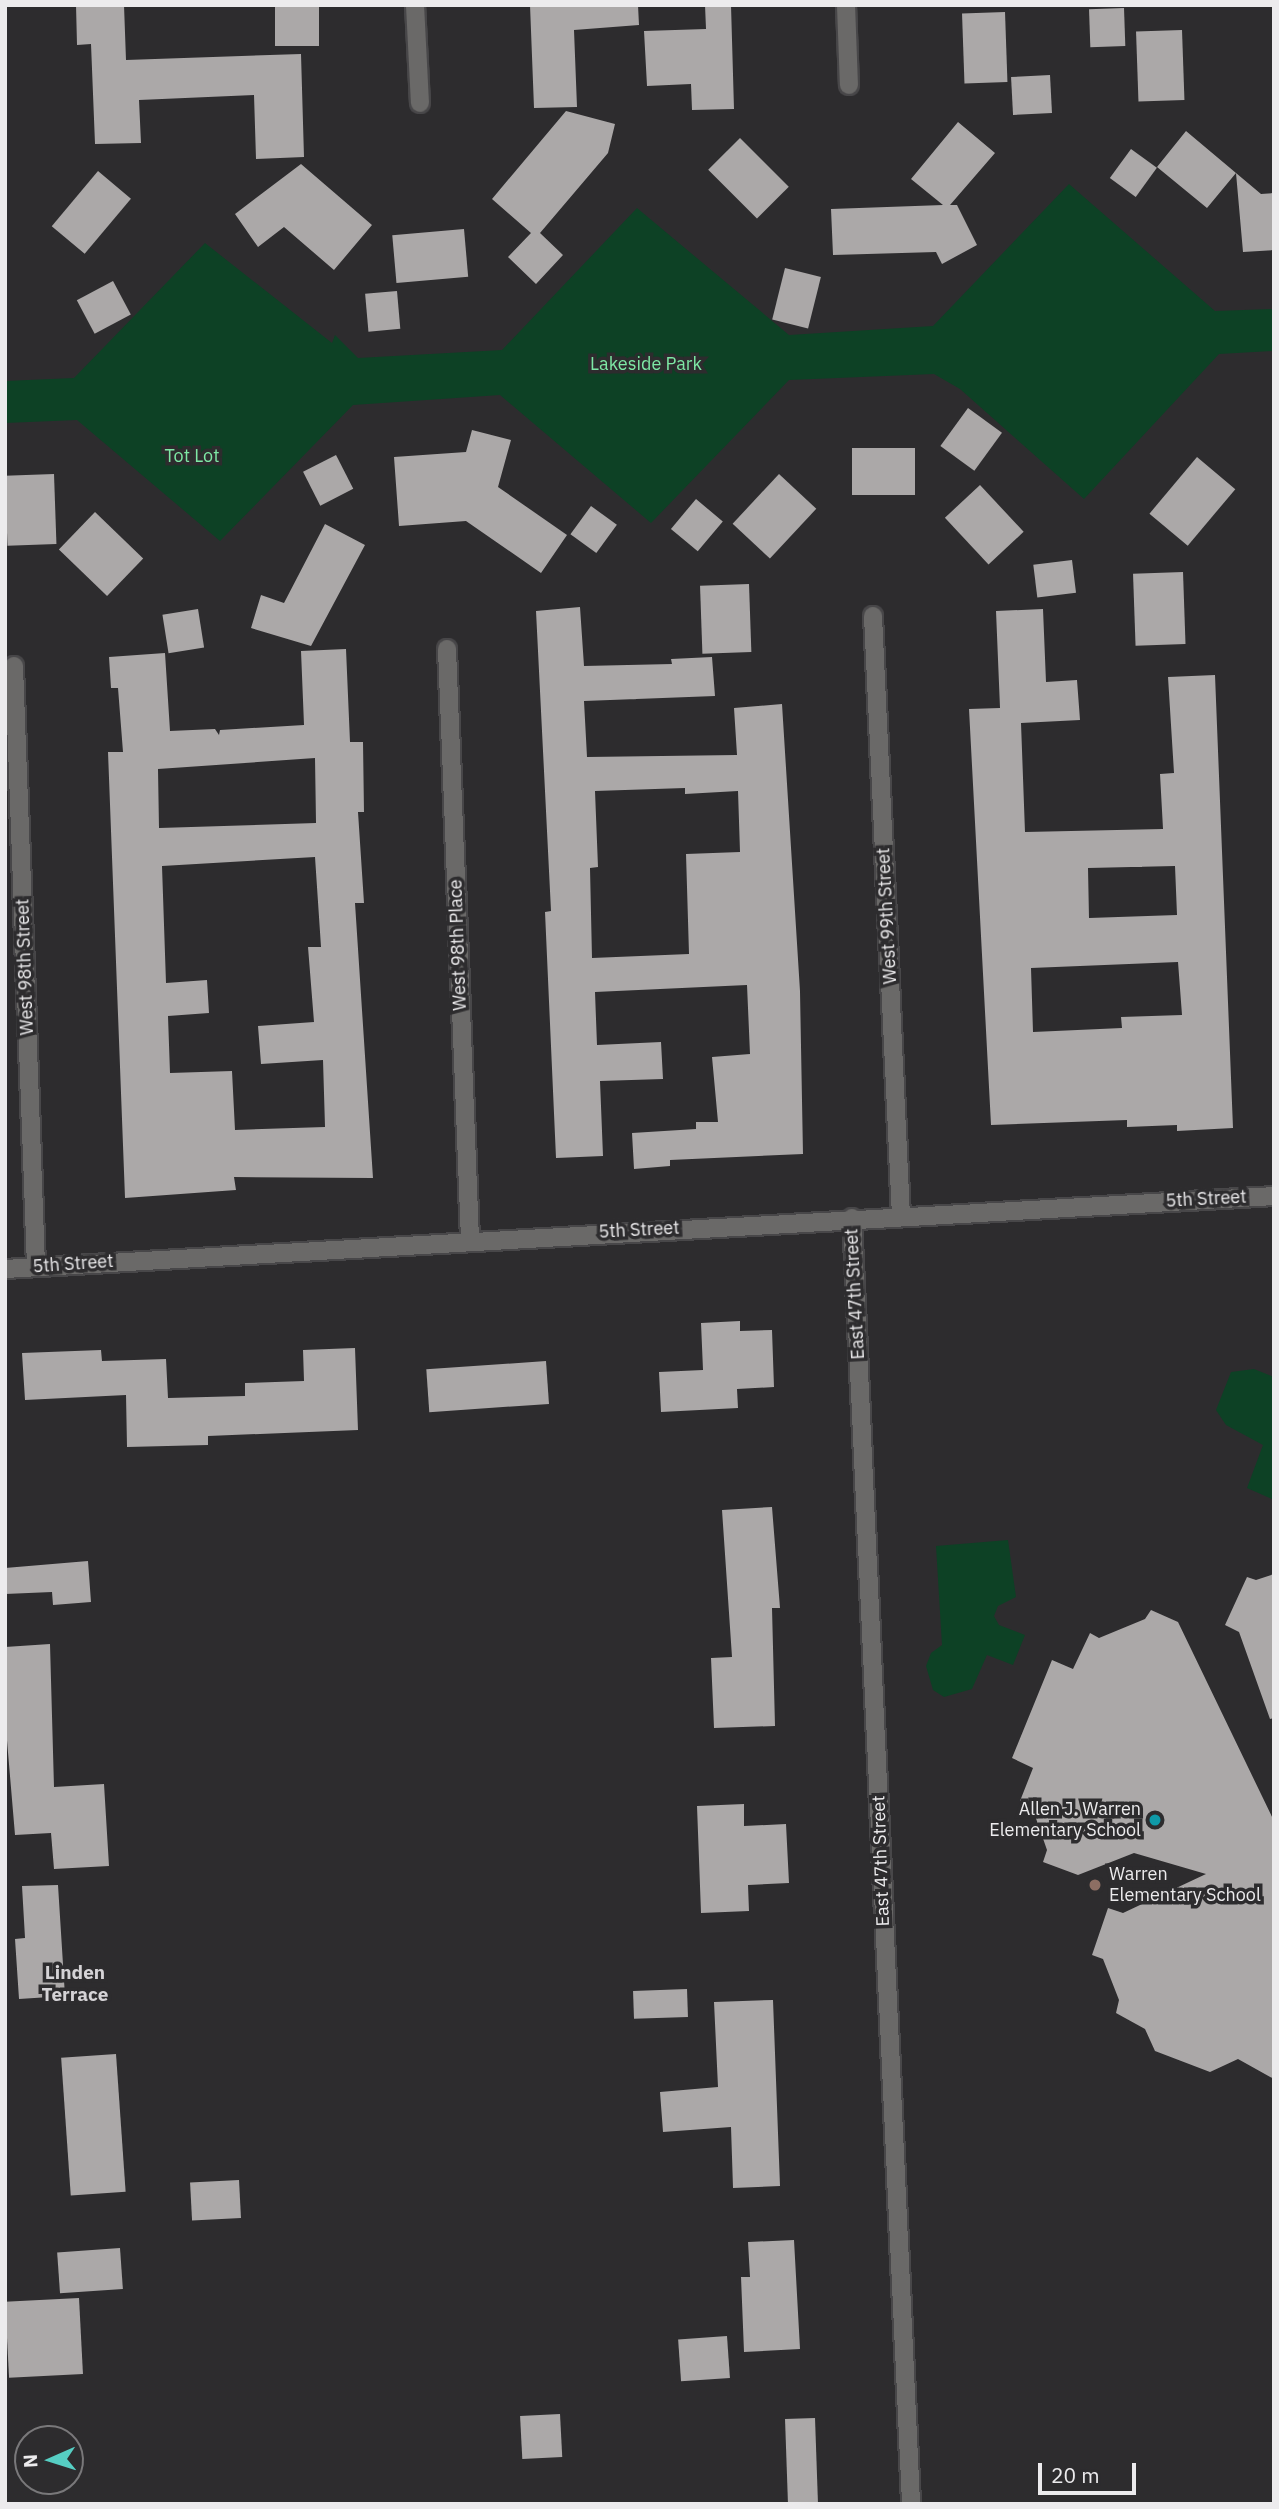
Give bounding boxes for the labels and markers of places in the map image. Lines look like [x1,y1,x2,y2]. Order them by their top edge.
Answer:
place label: Allen J. Warren Elementary School [989,1799,1141,1842]
marker: Allen J. Warren Elementary School [1147,1812,1163,1828]
place label: Warren Elementary School [1109,1864,1261,1906]
marker: Warren Elementary School [1087,1877,1103,1893]

